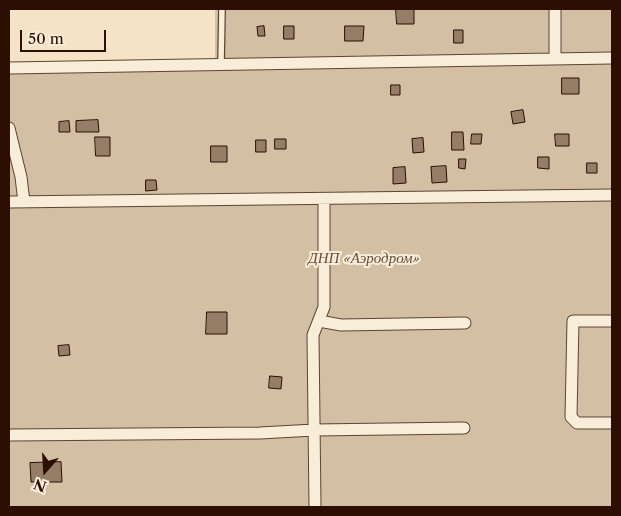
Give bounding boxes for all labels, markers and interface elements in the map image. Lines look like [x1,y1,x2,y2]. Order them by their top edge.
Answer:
scale bar [22,20,109,52]
text: 50 m [28,29,64,48]
park label: ДНП «Аэродром» [308,250,420,268]
north arrow [20,446,70,496]
text: N [31,475,49,496]

